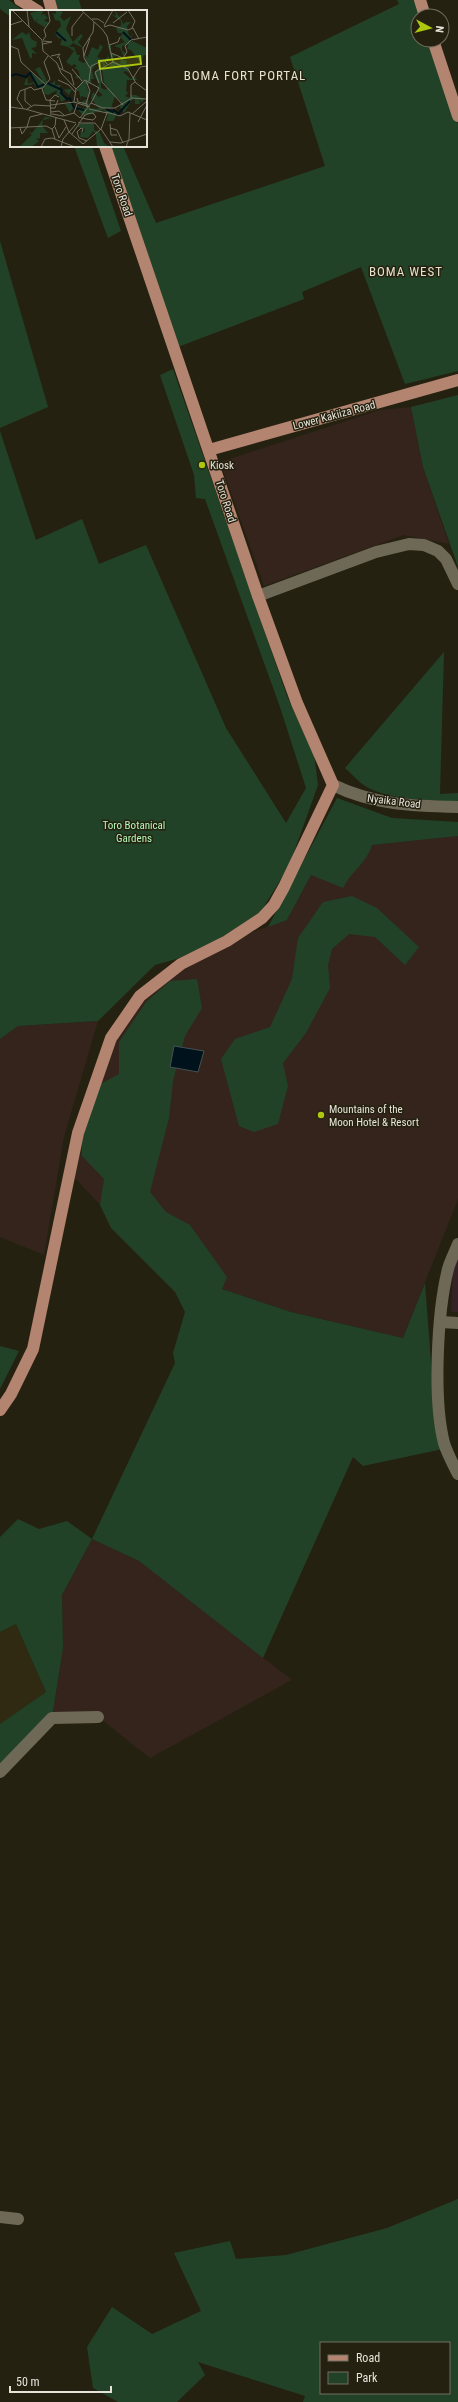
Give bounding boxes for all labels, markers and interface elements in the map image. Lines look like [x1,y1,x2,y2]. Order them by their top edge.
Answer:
north arrow [410,8,450,48]
inset map [10,10,147,147]
text: N [433,25,446,34]
district label: BOMA FORT PORTAL [184,68,306,83]
street label: Toro Road [108,172,135,218]
district label: BOMA WEST [369,264,443,279]
street label: Lower Kakiiza Road [291,398,377,433]
place label: Kiosk [210,459,234,472]
marker: Kiosk [197,460,207,470]
street label: Toro Road [213,478,239,524]
street label: Nyaika Road [366,792,422,811]
park label: Toro Botanical Gardens [103,819,165,845]
place label: Mountains of the Moon Hotel & Resort [329,1103,419,1129]
marker: Mountains of the Moon Hotel & Resort [316,1110,326,1120]
legend [320,2342,450,2394]
text: Road [356,2351,380,2365]
scale bar [10,2368,111,2394]
text: Park [356,2371,378,2385]
text: 50 m [16,2375,40,2389]

